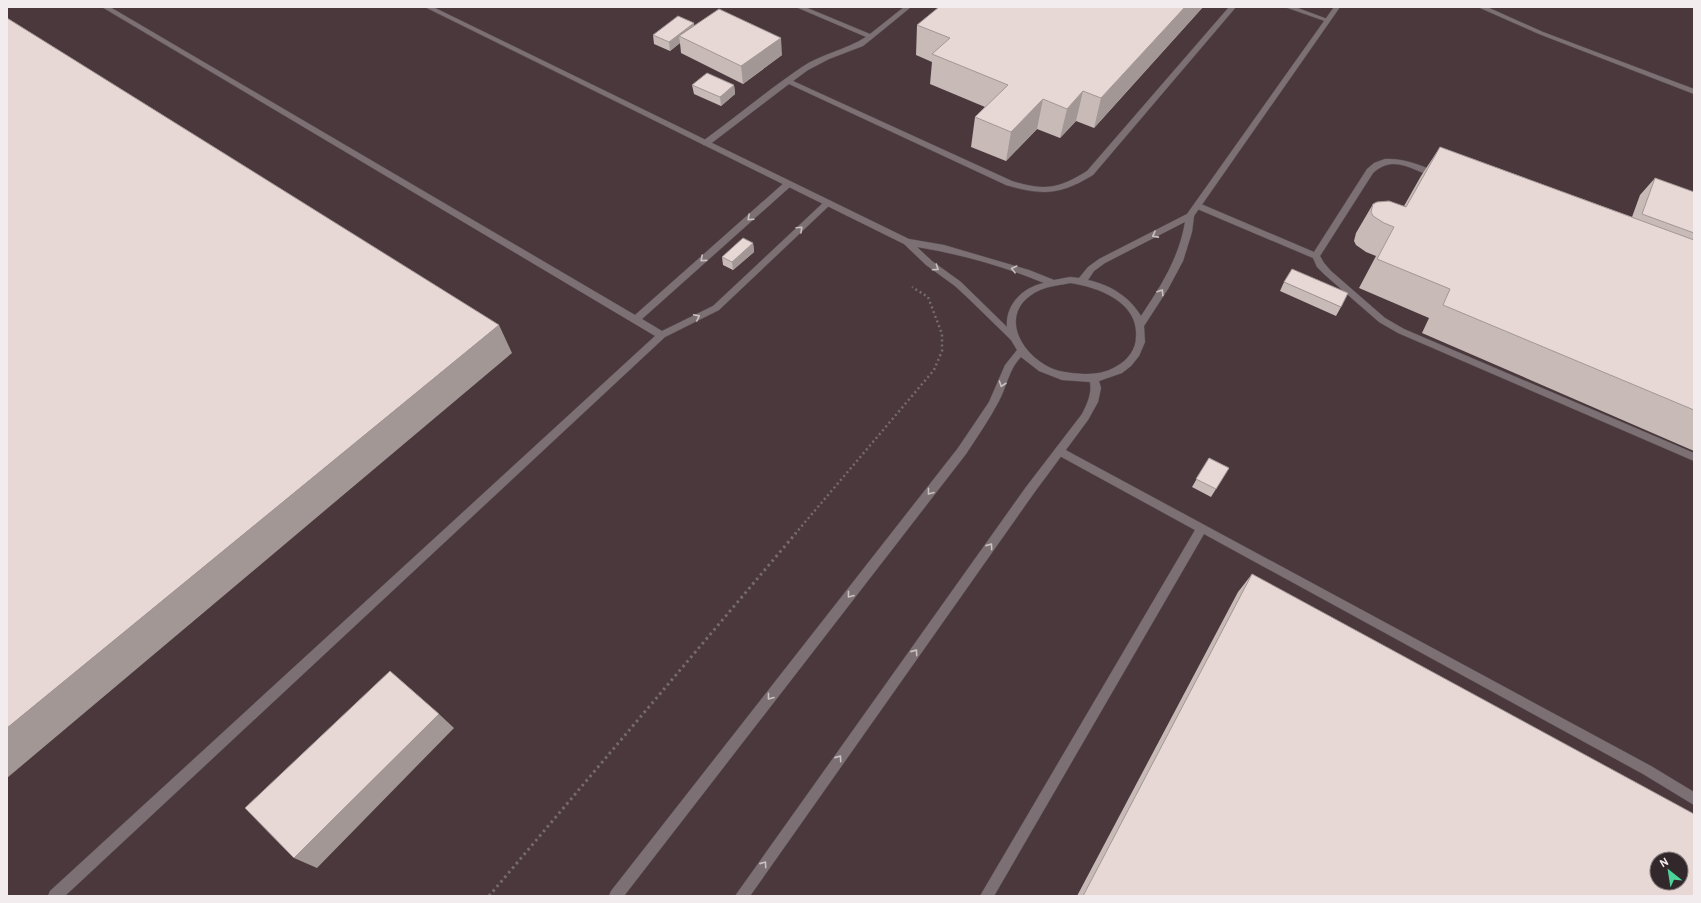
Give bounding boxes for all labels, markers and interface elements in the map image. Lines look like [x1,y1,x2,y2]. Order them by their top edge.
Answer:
one-way arrow [747,213,755,220]
one-way arrow [796,227,803,234]
one-way arrow [1152,230,1159,237]
one-way arrow [700,255,708,262]
one-way arrow [932,263,939,271]
one-way arrow [1011,265,1017,273]
one-way arrow [1157,289,1164,296]
one-way arrow [693,314,700,322]
one-way arrow [998,381,1006,388]
one-way arrow [927,487,934,494]
one-way arrow [985,544,992,551]
one-way arrow [847,590,854,597]
one-way arrow [910,650,917,657]
one-way arrow [768,693,775,700]
one-way arrow [835,756,842,763]
north arrow [1649,851,1689,891]
text: N [1658,855,1671,871]
one-way arrow [759,861,767,868]

